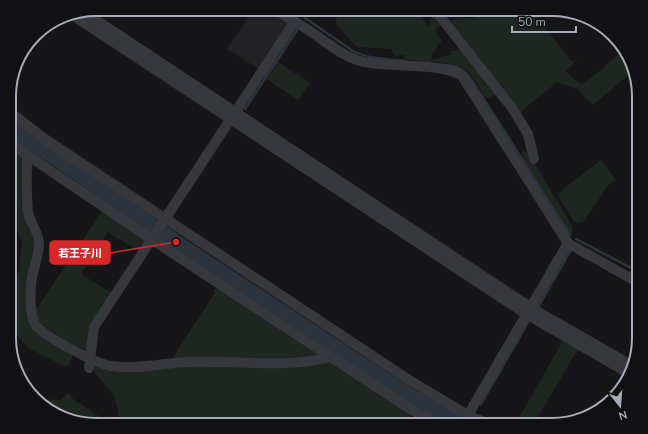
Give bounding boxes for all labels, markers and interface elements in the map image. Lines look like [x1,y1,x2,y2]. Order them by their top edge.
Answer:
scale bar [512,8,576,34]
text: 50 m [518,14,546,30]
callout: 若王子川 [50,241,110,264]
text: 若王子川 [58,246,102,261]
north arrow [600,386,640,426]
text: N [617,407,629,423]

